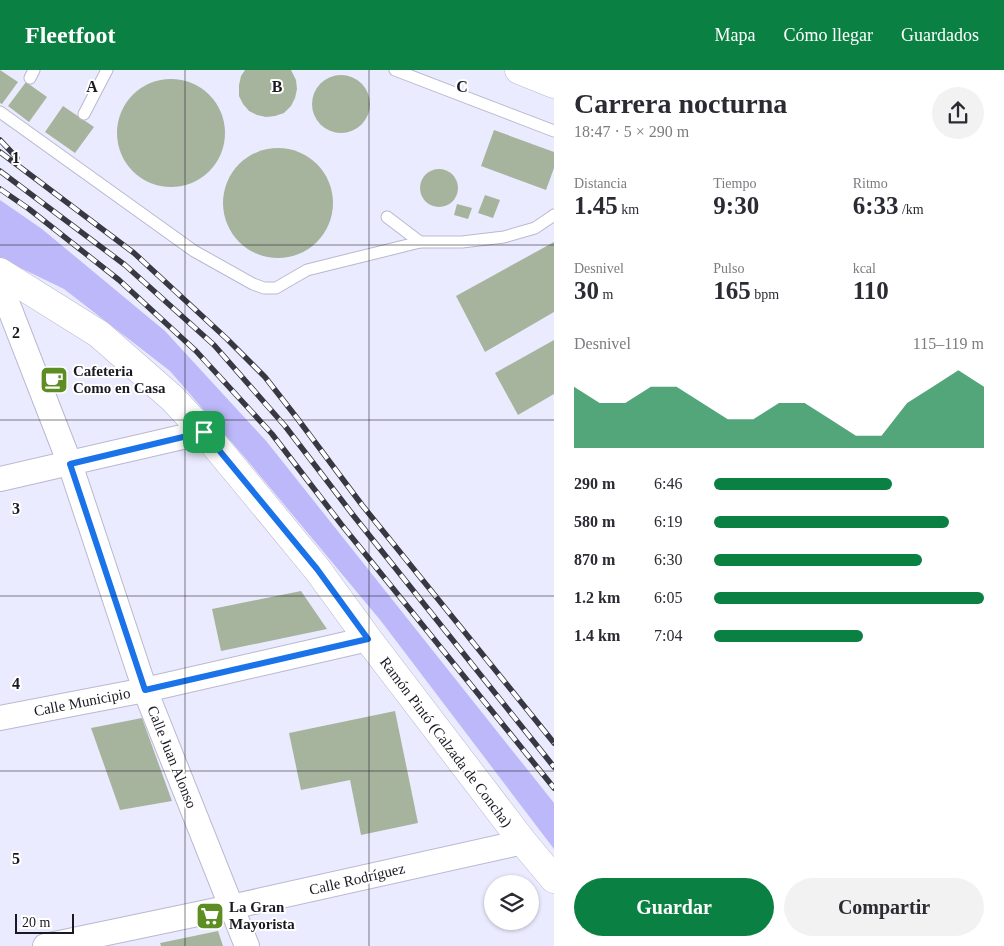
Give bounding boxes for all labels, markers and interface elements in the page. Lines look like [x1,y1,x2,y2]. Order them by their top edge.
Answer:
text: Fleetfoot [25,22,116,48]
text: Mapa [715,25,756,45]
text: Cómo llegar [784,25,873,45]
text: Guardados [901,25,979,45]
text: A [86,78,98,95]
text: B [272,78,283,95]
text: C [456,78,468,95]
button: share [932,87,984,139]
text: Carrera nocturna [574,88,787,119]
text: 18:47 · 5 × 290 m [574,123,689,140]
text: 1 [12,149,20,166]
text: Distancia [574,176,627,191]
text: Tiempo [713,176,756,191]
text: Ritmo [853,176,888,191]
text: 1.45 [574,192,618,219]
text: 9:30 [713,192,759,219]
text: 6:33 [853,192,898,219]
text: km [618,202,639,217]
text: /km [898,202,924,217]
text: Desnivel [574,261,624,276]
text: Pulso [713,261,744,276]
text: kcal [853,261,876,276]
text: 30 [574,277,599,304]
text: 165 [713,277,751,304]
text: 110 [853,277,889,304]
text: m [599,287,613,302]
text: bpm [751,287,779,302]
text: 2 [12,324,20,341]
text: Desnivel [574,335,631,352]
text: 115–119 m [913,335,984,352]
place label: Cafeteria Como en Casa [73,363,166,396]
cafe icon: Cafeteria Como en Casa [39,365,69,395]
pin [183,411,225,453]
icon: arrive [190,418,218,446]
text: 290 m [574,475,615,492]
text: 6:46 [654,475,682,492]
text: 3 [12,500,20,517]
text: 580 m [574,513,615,530]
text: 6:19 [654,513,682,530]
text: 870 m [574,551,615,568]
text: 6:30 [654,551,682,568]
text: 1.2 km [574,589,620,606]
text: 6:05 [654,589,682,606]
text: 1.4 km [574,627,620,644]
text: 7:04 [654,627,682,644]
street label: Ramón Pintó (Calzada de Concha) [376,654,515,831]
text: 4 [12,675,20,692]
street label: Calle Municipio [32,685,132,719]
street label: Calle Juan Alonso [144,703,200,811]
text: 5 [12,850,20,867]
street label: Calle Rodríguez [308,860,407,898]
map controls [484,875,539,930]
button: layers [484,875,539,930]
button: Guardar [574,878,774,936]
button: Compartir [784,878,984,936]
place label: La Gran Mayorista [229,899,295,932]
supermarket icon: La Gran Mayorista [195,901,225,931]
scale bar [15,911,74,934]
text: 20 m [22,915,50,930]

